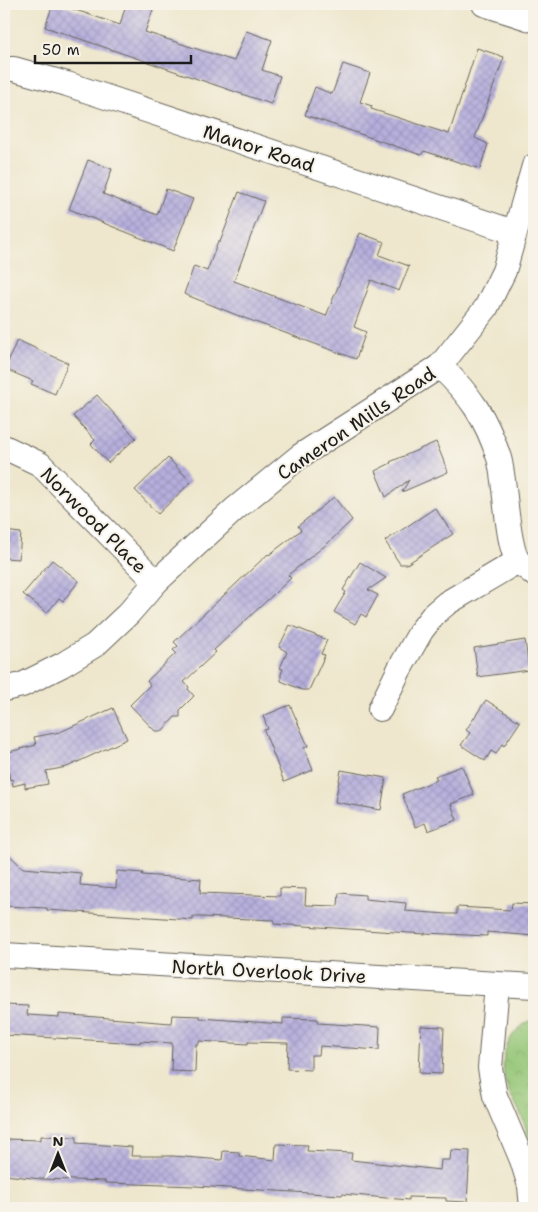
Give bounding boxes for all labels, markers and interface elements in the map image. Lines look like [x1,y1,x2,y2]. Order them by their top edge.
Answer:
scale bar [35,32,191,64]
text: 50 m [42,40,80,60]
street label: Manor Road [200,119,318,178]
street label: Cameron Mills Road [272,361,440,486]
street label: Norwood Place [35,462,152,579]
street label: North Overlook Drive [171,954,367,989]
north arrow [32,1130,82,1180]
text: N [52,1132,64,1150]

